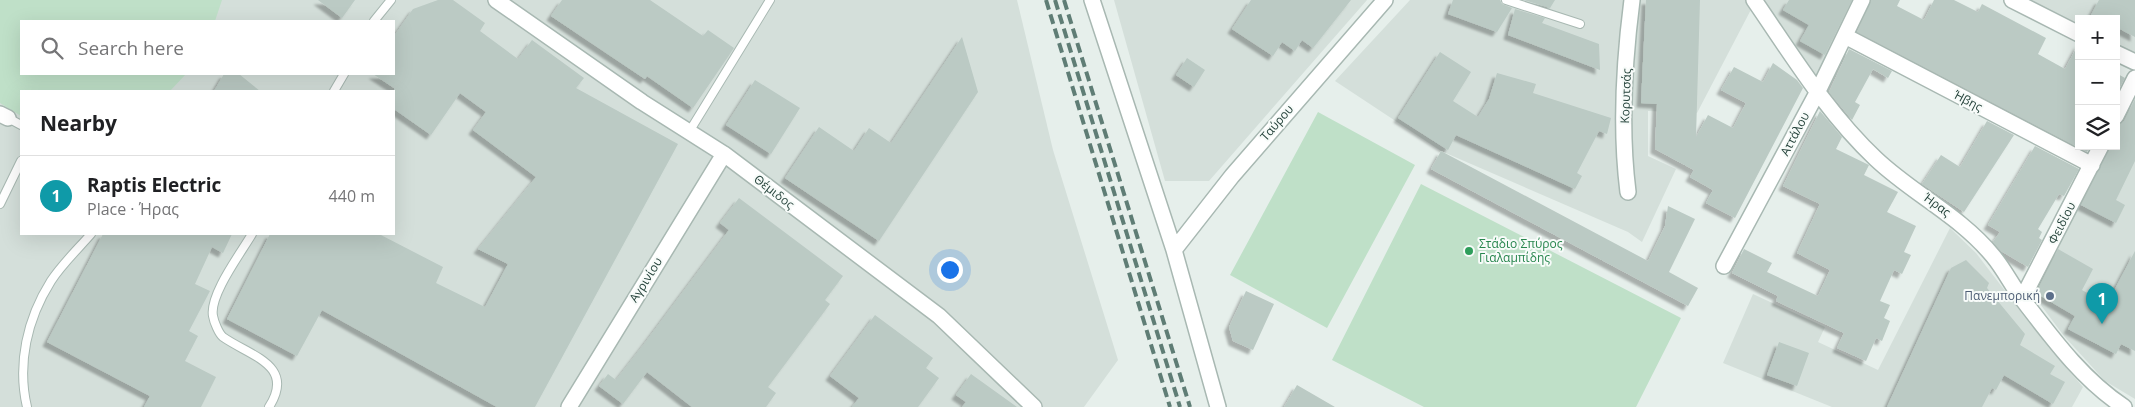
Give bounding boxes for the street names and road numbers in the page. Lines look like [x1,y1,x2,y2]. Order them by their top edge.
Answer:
street label: Κορυτσάς [1616,68,1635,124]
street label: Ήβης [1950,85,1986,115]
street label: Ταύρου [1256,101,1297,144]
street label: Αττάλου [1776,109,1813,159]
street label: Θέμιδος [751,171,798,213]
street label: Ήρας [1919,188,1955,221]
street label: Φειδίου [2044,199,2079,247]
street label: Αγρινίου [625,254,666,305]

